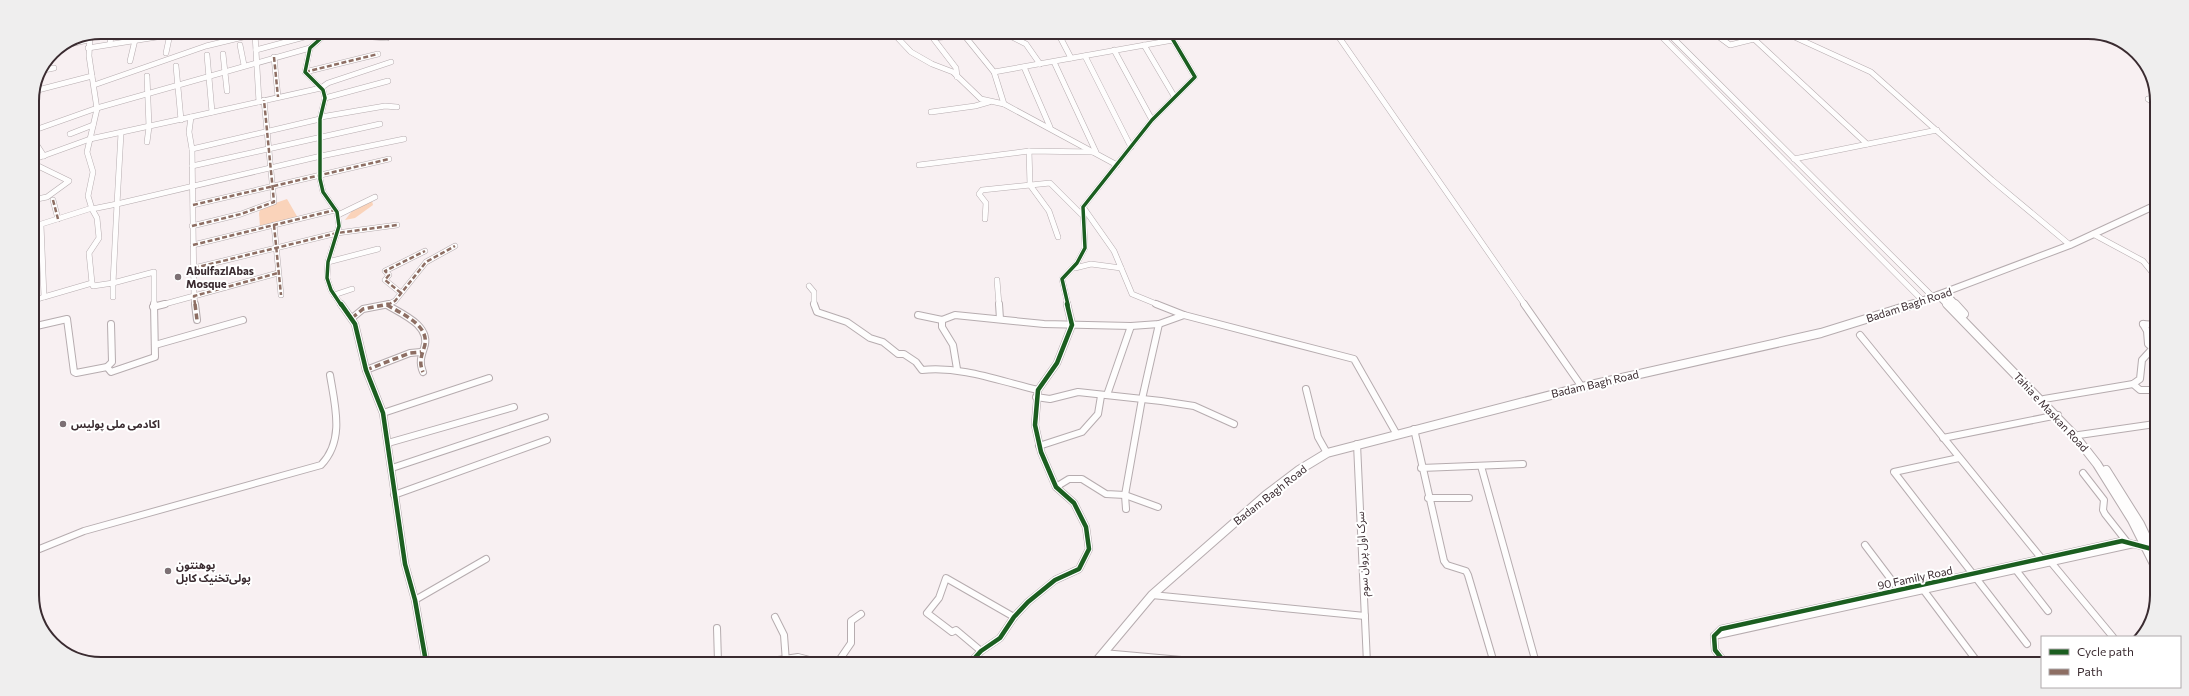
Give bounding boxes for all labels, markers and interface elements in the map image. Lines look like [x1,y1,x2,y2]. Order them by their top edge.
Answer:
place label: AbulfazlAbas Mosque [186,264,254,290]
marker: AbulfazlAbas Mosque [173,272,183,282]
street label: Badam Bagh Road [1864,285,1953,325]
street label: Badam Bagh Road [1550,367,1640,400]
street label: Tahia e Maskan Road [2011,369,2091,454]
place label: اکادمی ملی پولیس [71,417,160,432]
marker: اکادمی ملی پولیس [58,419,68,429]
street label: Badam Bagh Road [1230,462,1309,527]
street label: سرک اول پروان سوم [1353,510,1372,597]
place label: پوهنتون پولی‌تخنیک کابل [176,558,251,586]
street label: 90 Family Road [1876,563,1954,592]
marker: پوهنتون پولی‌تخنیک کابل [163,566,173,576]
legend [2041,636,2181,688]
text: Cycle path [2077,644,2134,658]
text: Path [2077,664,2103,678]

